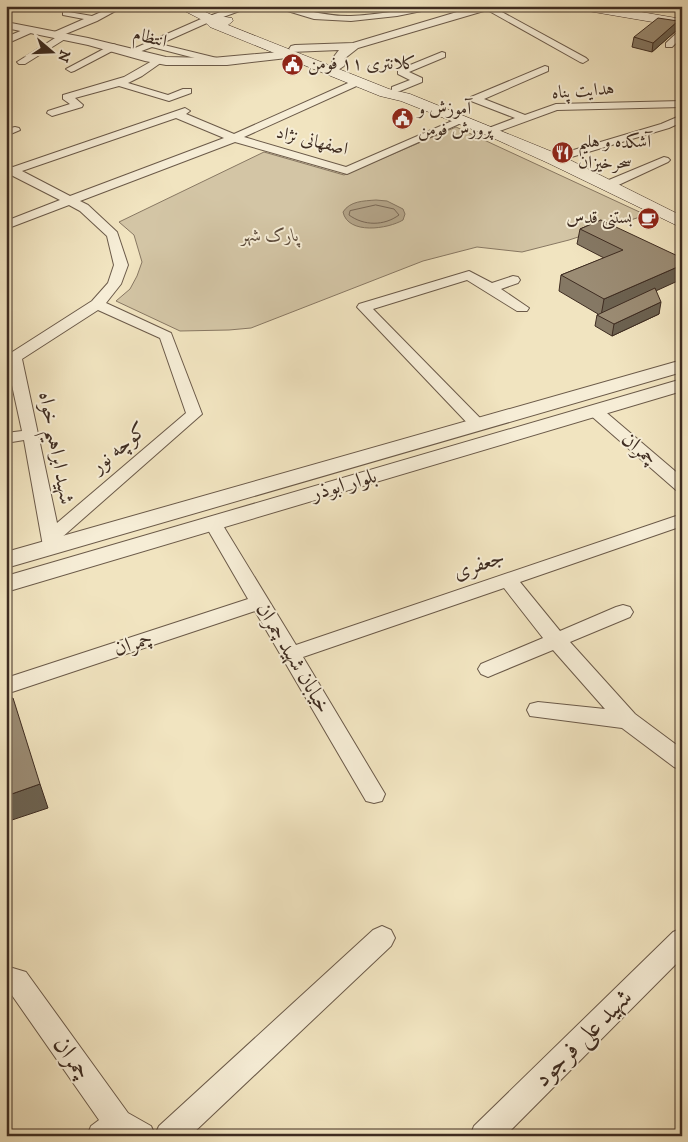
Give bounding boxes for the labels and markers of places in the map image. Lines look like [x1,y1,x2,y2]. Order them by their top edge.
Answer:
public building icon: کلانتری ۱۱ فومن [280,52,304,76]
place label: کلانتری ۱۱ فومن [308,53,416,75]
place label: آموزش و پرورش فومن [416,98,494,141]
public building icon: آموزش و پرورش فومن [390,107,414,131]
place label: آشکده و هلیم سحرخیزان [578,131,653,174]
restaurant icon: آشکده و هلیم سحرخیزان [550,140,574,164]
cafe icon: بستنی قدس [636,206,660,230]
place label: بستنی قدس [566,207,632,230]

